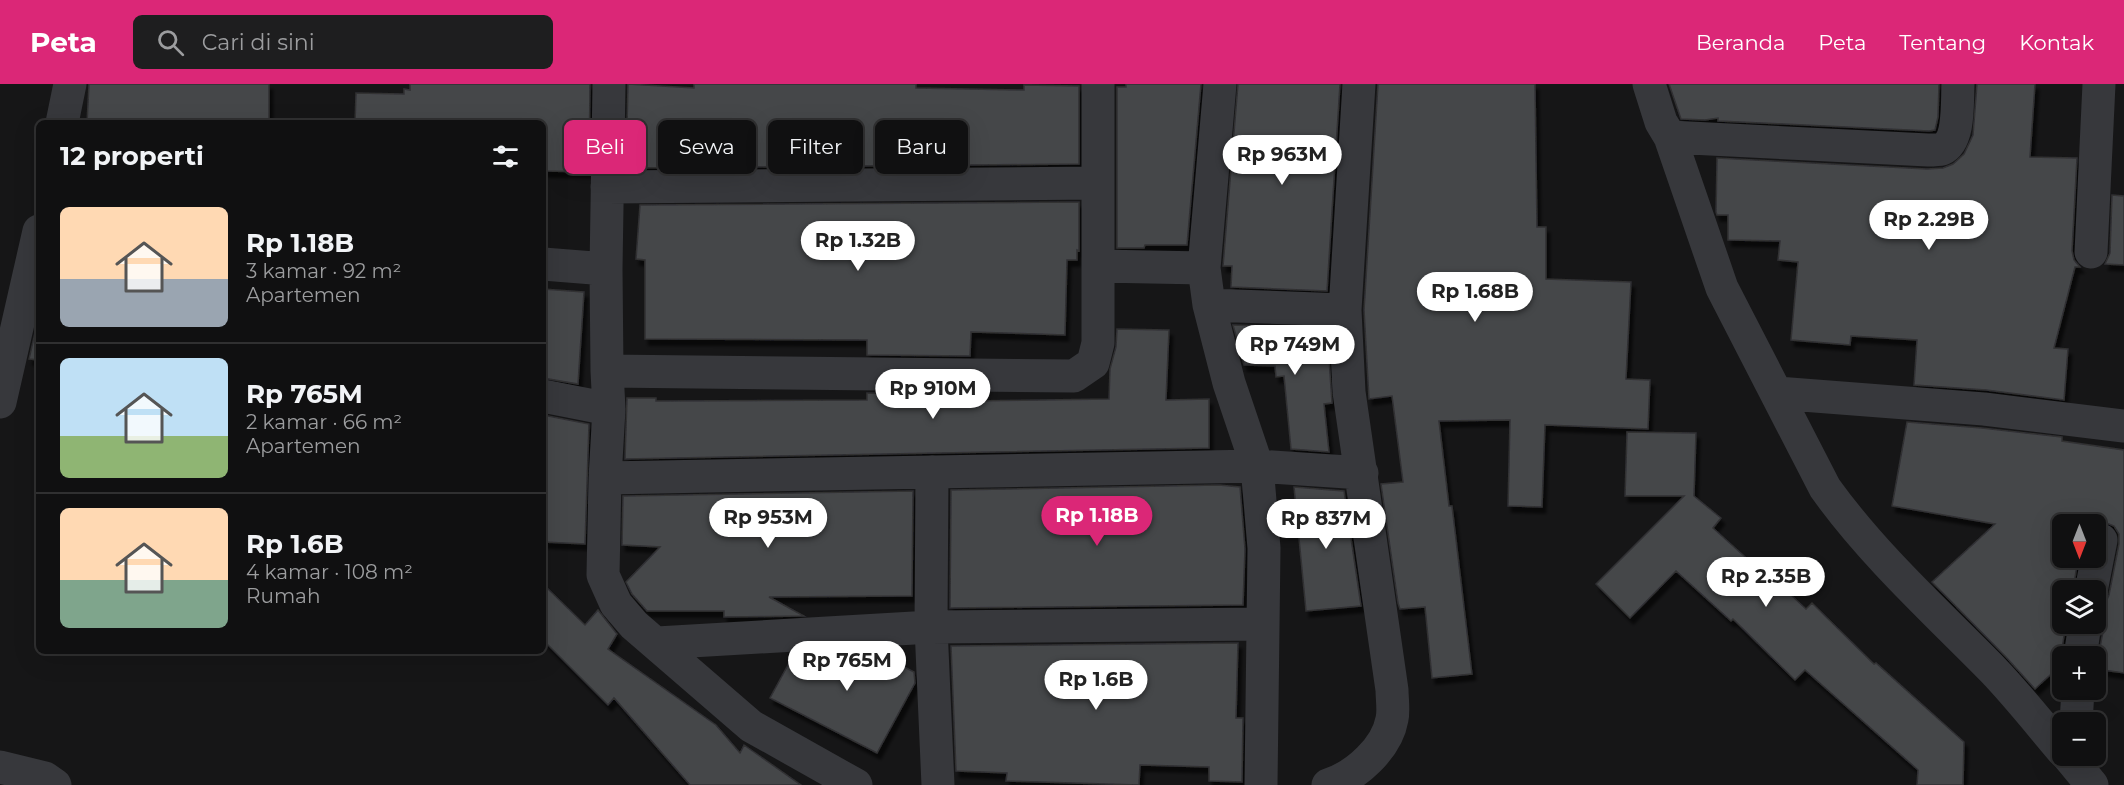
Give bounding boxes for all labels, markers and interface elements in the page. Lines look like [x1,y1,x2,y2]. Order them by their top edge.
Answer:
search box [133,15,553,69]
text: Peta [30,25,97,59]
icon: search [154,26,187,59]
text: Cari di sini [202,29,315,56]
text: Beranda [1696,30,1785,55]
text: Peta [1818,30,1866,55]
text: Tentang [1899,30,1986,55]
text: Kontak [2019,30,2094,55]
chip: Beli [564,120,646,174]
chip: Sewa [658,120,756,174]
chip: Filter [768,120,863,174]
chip: Baru [875,120,968,174]
pin: Rp 963M [1227,135,1337,186]
text: 12 properti [60,140,204,172]
icon: filters [489,140,522,173]
text: Rp 963M [1237,142,1327,166]
pin: Rp 2.29B [1867,200,1991,251]
text: Rp 2.29B [1883,207,1975,231]
pin: Rp 1.32B [796,221,920,272]
text: Rp 1.18B [246,227,354,259]
text: Rp 1.32B [815,228,901,252]
icon: home [108,231,180,303]
text: 3 kamar · 92 m² [246,259,401,283]
pin: Rp 1.68B [1413,272,1537,323]
text: Rp 1.68B [1431,279,1519,303]
text: Apartemen [246,283,361,307]
pin: Rp 749M [1240,325,1350,376]
text: Rp 749M [1250,332,1340,356]
pin: Rp 910M [878,369,988,420]
text: Rp 910M [889,376,977,400]
text: Rp 765M [246,378,363,410]
icon: home [108,382,180,454]
text: 2 kamar · 66 m² [246,410,402,434]
text: Apartemen [246,434,361,458]
pin: Rp 1.18B [1035,496,1159,547]
pin: Rp 953M [713,498,823,549]
pin: Rp 837M [1271,499,1381,550]
text: Rp 1.18B [1055,503,1139,527]
text: Rp 953M [723,505,813,529]
text: Rp 837M [1281,506,1371,530]
north arrow [2052,514,2106,568]
map controls [2052,514,2106,766]
text: Rp 1.6B [246,528,344,560]
icon: home [108,532,180,604]
pin: Rp 2.35B [1704,557,1828,608]
text: 4 kamar · 108 m² [246,560,413,584]
text: Rp 2.35B [1721,564,1811,588]
button: layers [2052,580,2106,634]
text: Rumah [246,584,320,608]
pin: Rp 765M [792,641,902,692]
button: + [2052,646,2106,700]
text: Rp 765M [802,648,892,672]
pin: Rp 1.6B [1041,660,1151,711]
text: Rp 1.6B [1058,667,1134,691]
button: − [2052,712,2106,766]

